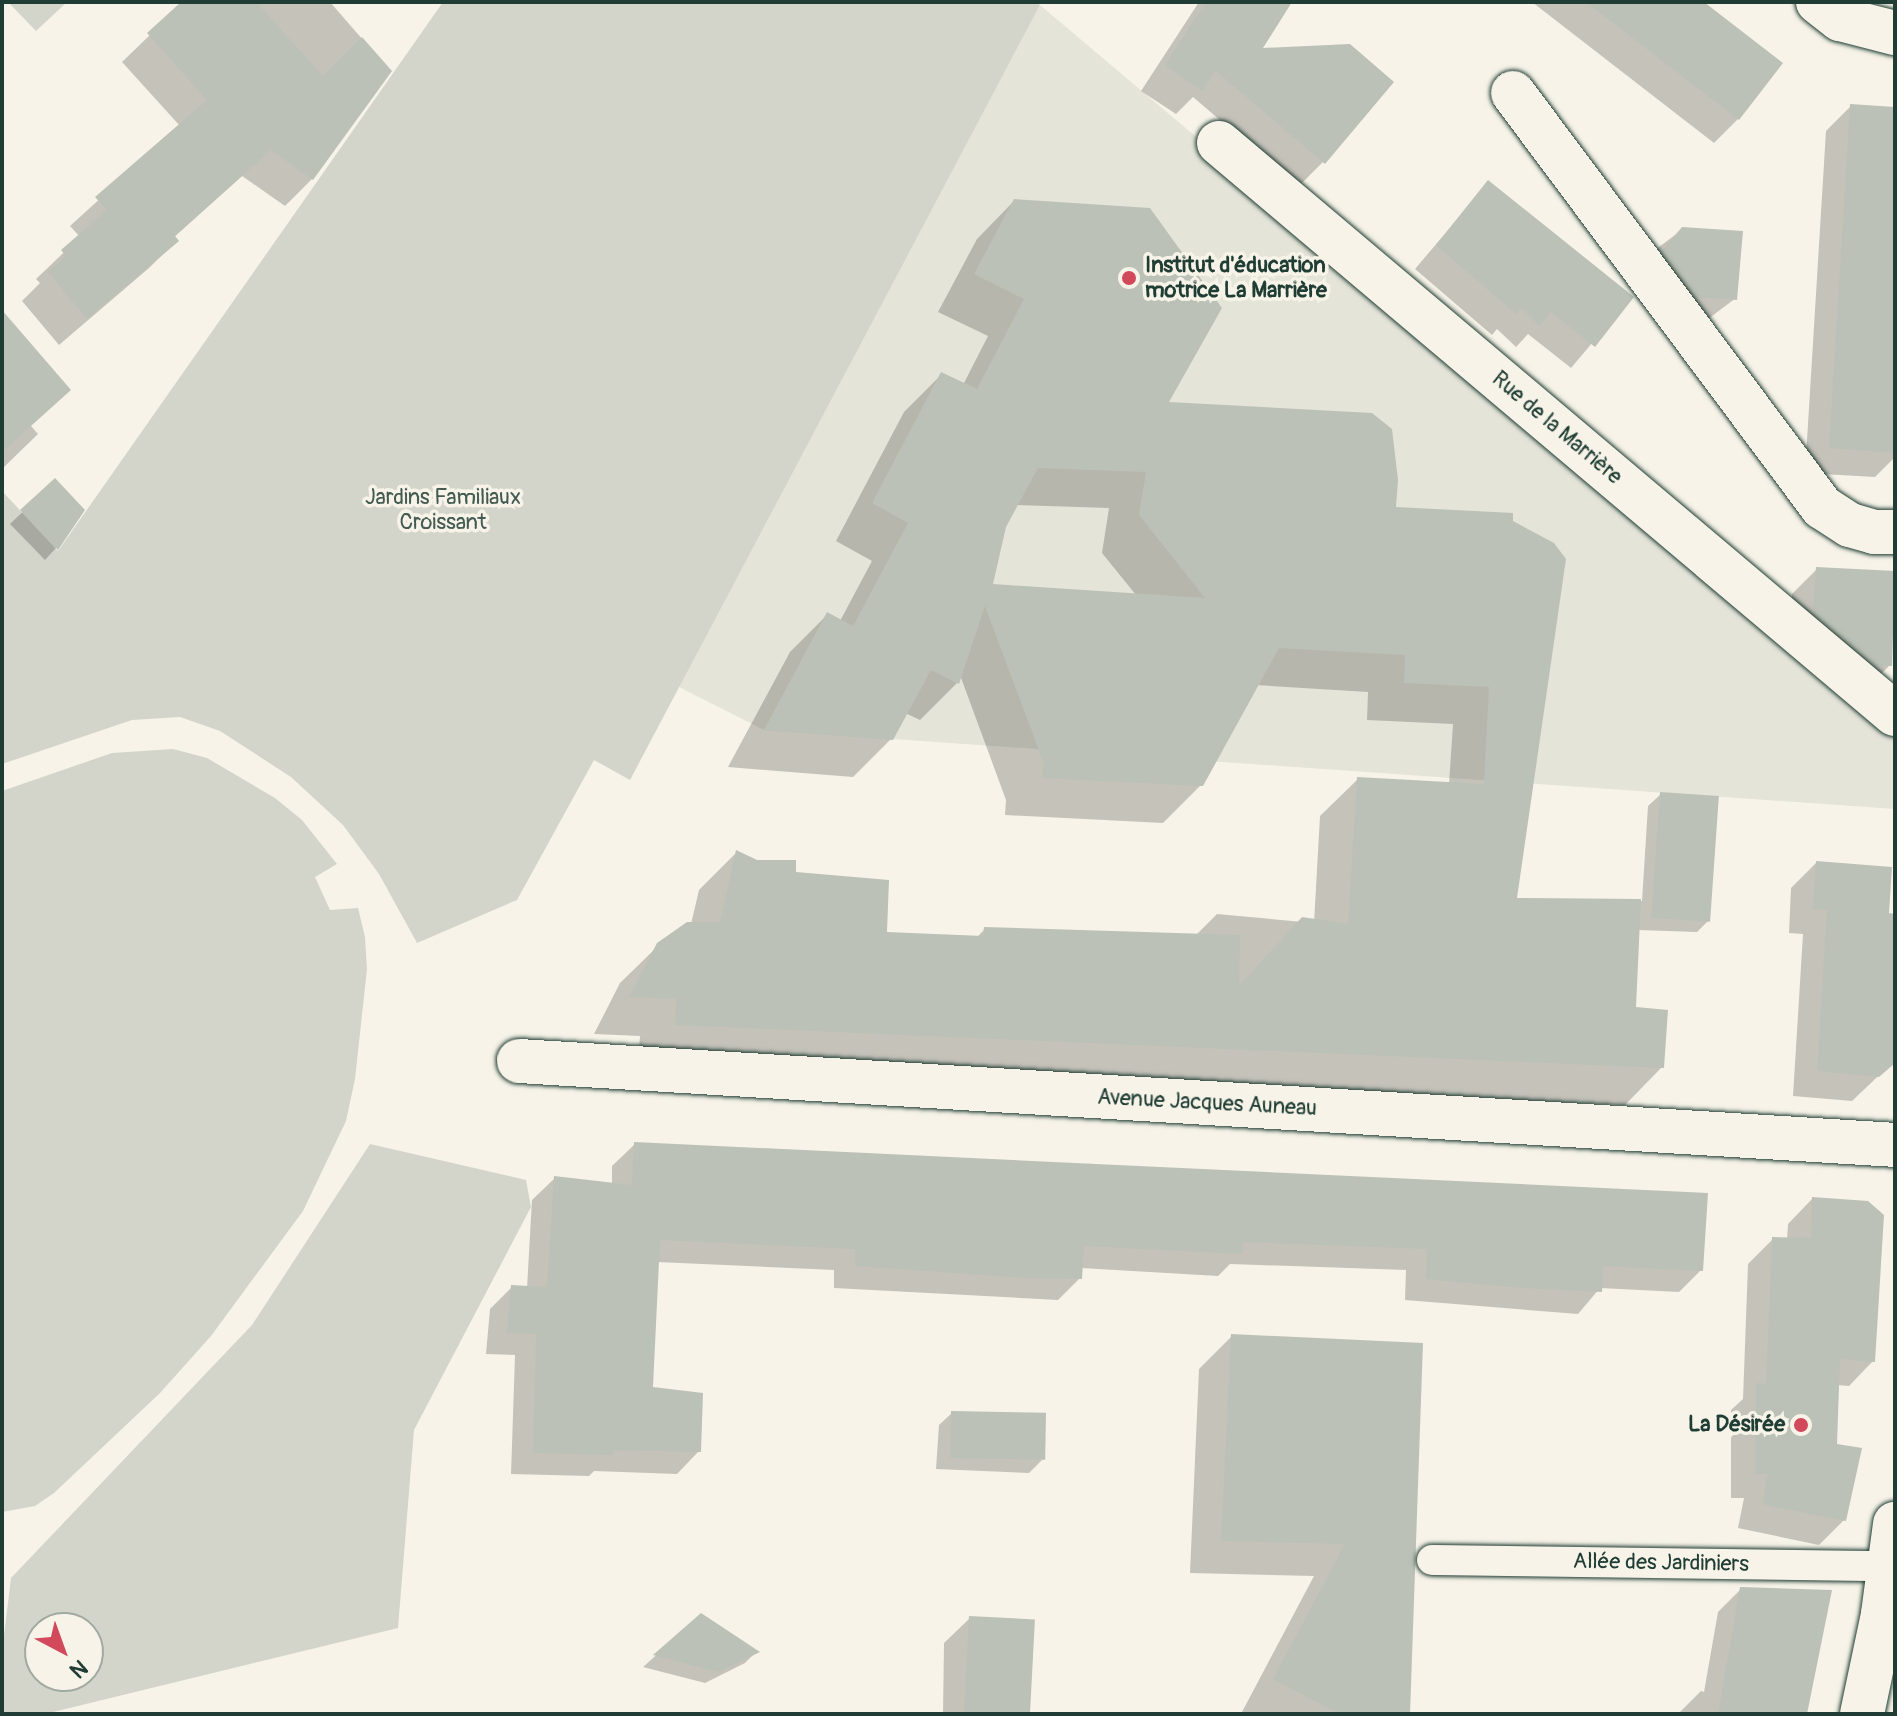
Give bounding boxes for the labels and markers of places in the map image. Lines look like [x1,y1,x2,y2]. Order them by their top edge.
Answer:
place label: Institut d'éducation motrice La Marrière [1145,252,1327,304]
marker: Institut d'éducation motrice La Marrière [1120,269,1138,287]
place label: La Désirée [1688,1412,1785,1438]
marker: La Désirée [1792,1416,1810,1434]

